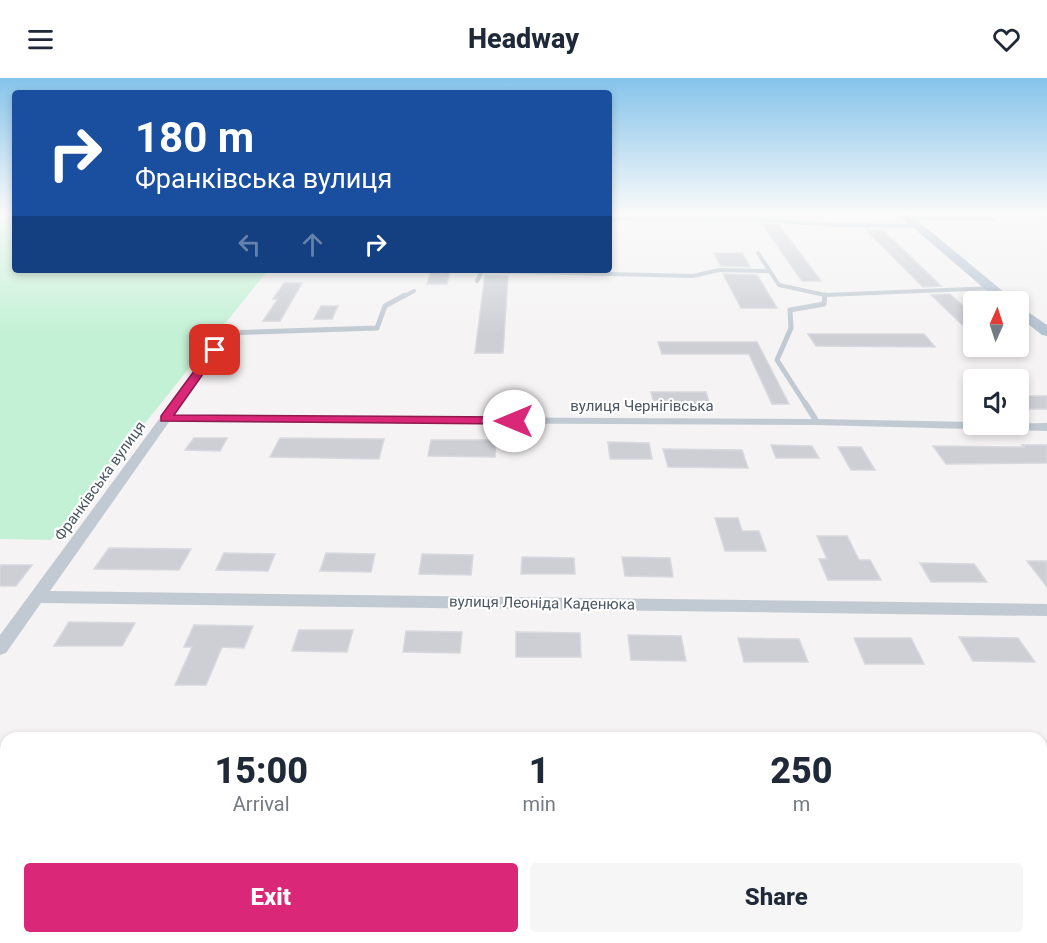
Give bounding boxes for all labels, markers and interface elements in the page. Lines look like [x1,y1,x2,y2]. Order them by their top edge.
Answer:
icon: menu [24,23,57,56]
text: Headway [468,23,579,55]
icon: heart [990,23,1023,56]
text: 180 m [135,113,254,162]
icon: right [36,114,114,192]
text: Франківська вулиця [135,163,392,195]
icon: left [233,228,266,261]
icon: ahead [296,228,329,261]
icon: right [359,228,392,261]
north arrow [963,291,1029,357]
map controls [963,291,1029,435]
pin [189,324,240,375]
icon: arrive [198,333,231,366]
button: sound [963,369,1029,435]
position arrow [482,389,546,453]
street label: вулиця Чернігівська [570,397,714,415]
street label: Франківська вулиця [51,418,149,544]
street label: вулиця Леоніда Каденюка [449,592,635,614]
text: 15:00 [214,750,308,792]
text: 1 [529,750,550,792]
text: 250 [770,750,833,792]
text: Arrival [233,792,290,816]
text: min [522,792,556,816]
text: m [793,792,810,816]
button: Exit [24,863,518,932]
button: Share [530,863,1023,932]

